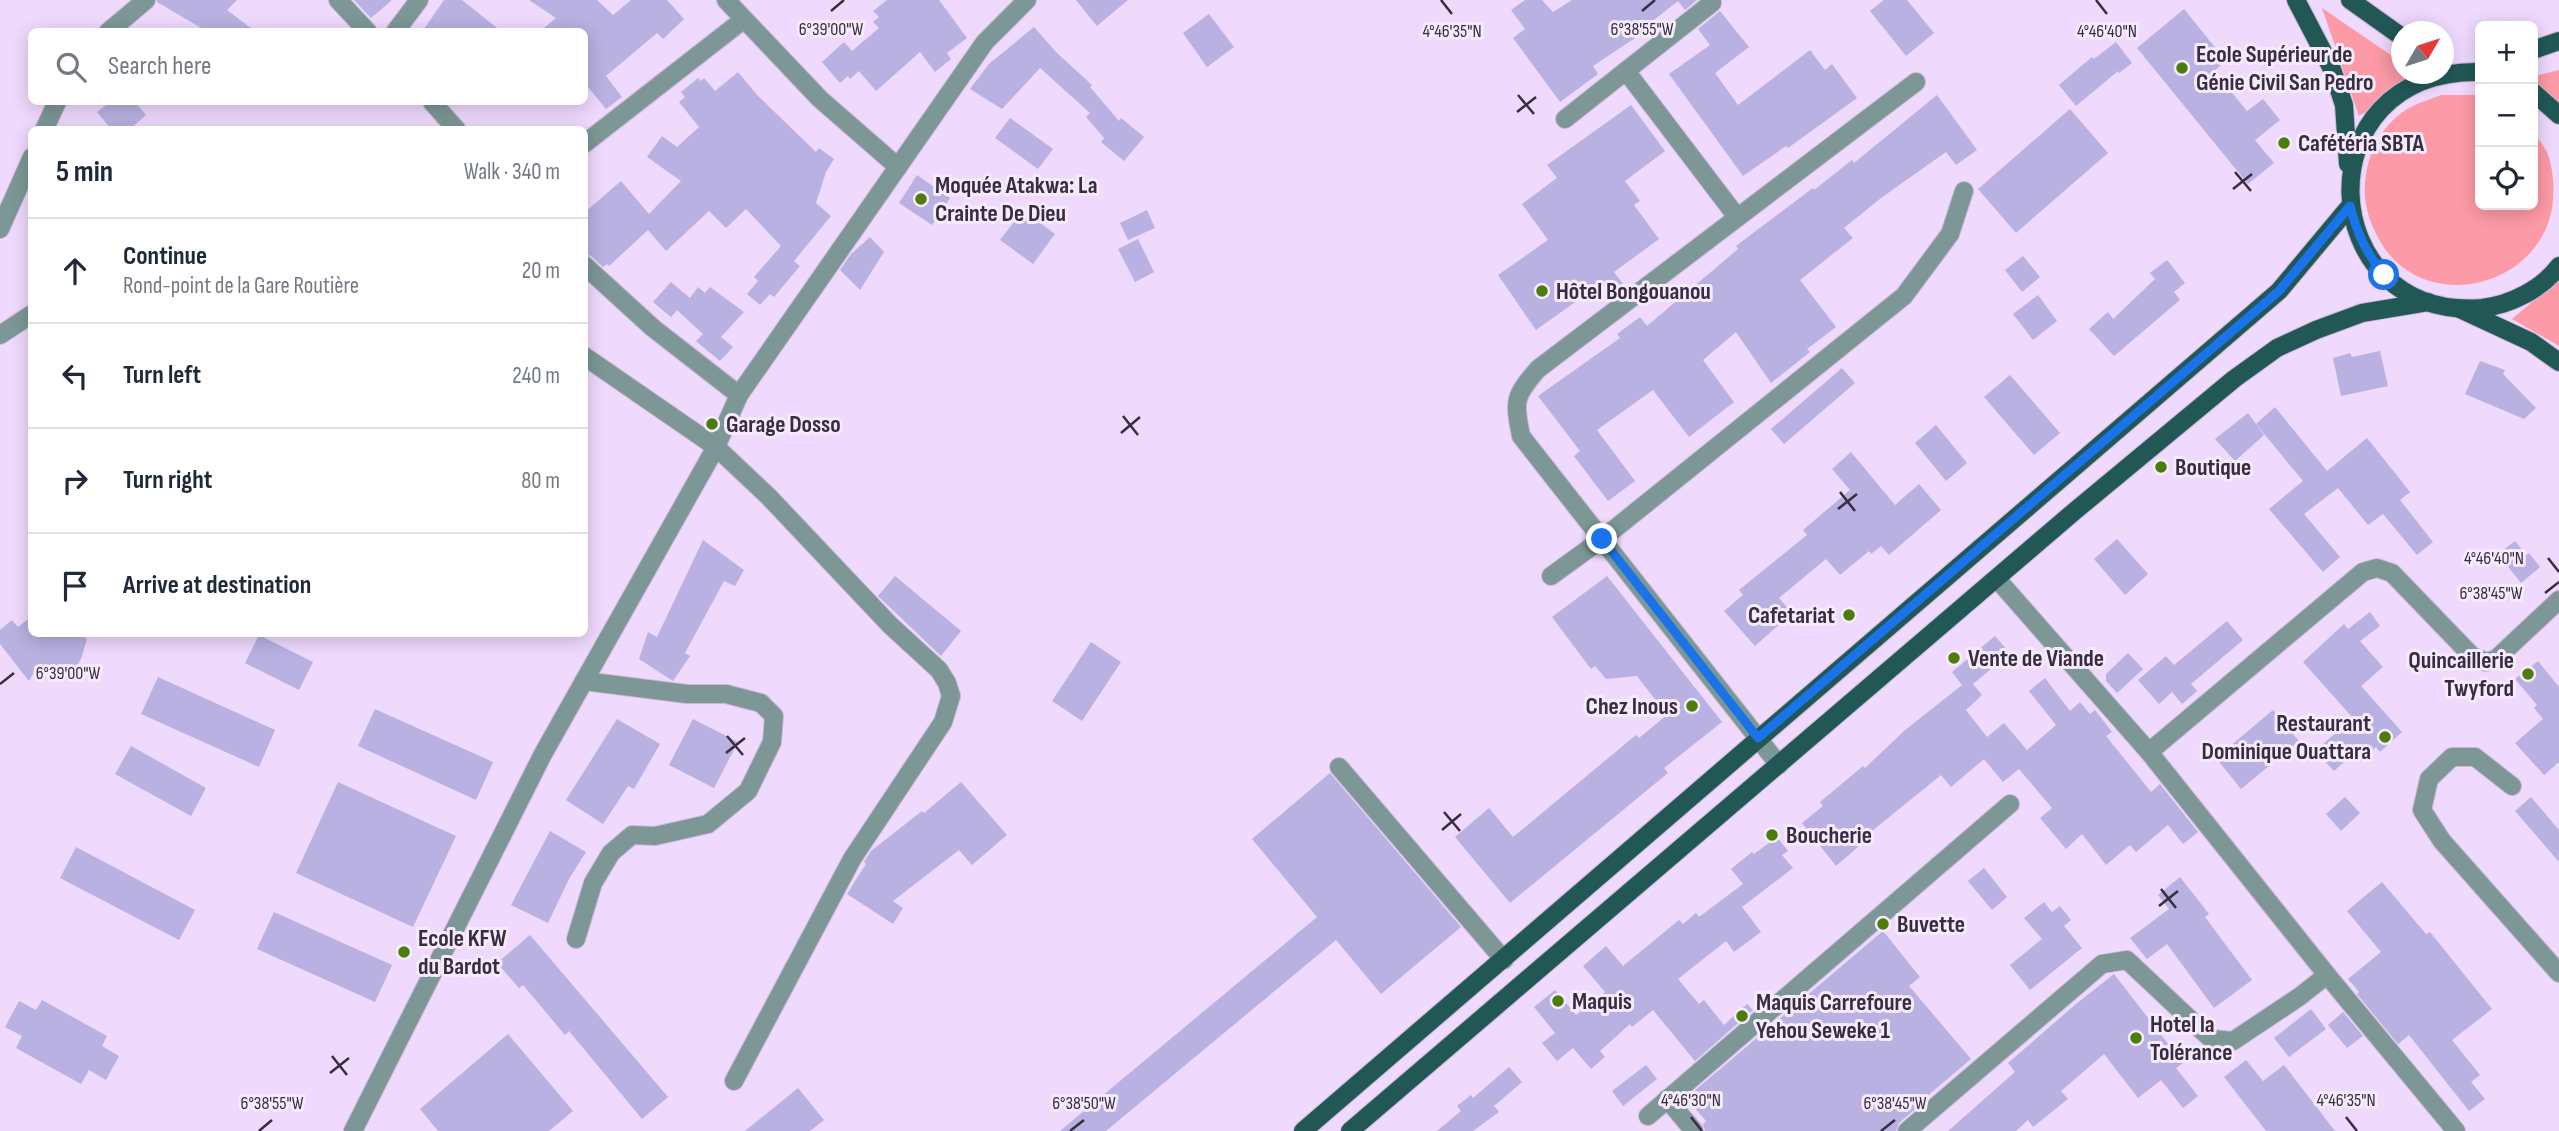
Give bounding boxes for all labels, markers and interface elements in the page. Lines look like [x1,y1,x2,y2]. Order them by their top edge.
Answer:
text: 6°39'00"W [799,19,864,40]
text: 6°38'55"W [1611,19,1674,40]
text: 4°46'35"N [1422,21,1482,42]
text: 4°46'40"N [2077,21,2137,42]
north arrow [2391,21,2454,84]
map controls [2475,21,2538,210]
button: + [2475,21,2538,84]
search box [28,28,588,105]
place label: Ecole Supérieur de Génie Civil San Pedro [2196,40,2373,97]
icon: search [52,48,90,86]
text: Search here [108,51,211,82]
marker: Ecole Supérieur de Génie Civil San Pedro [2174,60,2190,76]
button: − [2475,84,2538,147]
place label: Cafétéria SBTA [2298,129,2425,158]
marker: Cafétéria SBTA [2276,135,2292,151]
button: locate [2475,147,2538,210]
text: 5 min [56,154,113,190]
text: Walk · 340 m [464,158,560,186]
place label: Moquée Atakwa: La Crainte De Dieu [935,171,1098,228]
marker: Moquée Atakwa: La Crainte De Dieu [913,191,929,207]
text: Continue [123,241,207,272]
icon: ahead [56,252,94,290]
text: 20 m [522,257,560,285]
route start [2368,259,2399,290]
text: Rond-point de la Gare Routière [123,272,359,300]
place label: Hôtel Bongouanou [1556,277,1711,306]
marker: Hôtel Bongouanou [1534,283,1550,299]
icon: left [56,357,94,395]
text: Turn left [123,360,201,391]
text: 240 m [512,362,560,390]
place label: Garage Dosso [726,410,841,439]
marker: Garage Dosso [704,416,720,432]
place label: Boutique [2175,453,2251,482]
marker: Boutique [2153,459,2169,475]
icon: right [56,462,94,500]
text: Turn right [123,465,212,496]
text: 80 m [521,467,560,495]
route end [1586,523,1617,554]
text: 4°46'40"N [2464,548,2524,569]
icon: arrive [56,567,94,605]
text: Arrive at destination [123,570,311,601]
text: 6°38'45"W [2459,583,2523,604]
place label: Cafetariat [1748,601,1835,630]
marker: Cafetariat [1841,607,1857,623]
place label: Vente de Viande [1968,644,2104,673]
place label: Quincaillerie Twyford [2408,646,2514,703]
marker: Vente de Viande [1946,650,1962,666]
text: 6°39'00"W [36,663,101,684]
marker: Quincaillerie Twyford [2520,666,2536,682]
place label: Chez Inous [1586,692,1678,721]
marker: Chez Inous [1684,698,1700,714]
place label: Restaurant Dominique Ouattara [2201,709,2371,766]
marker: Restaurant Dominique Ouattara [2377,729,2393,745]
place label: Boucherie [1786,821,1872,850]
marker: Boucherie [1764,827,1780,843]
place label: Buvette [1897,910,1965,939]
marker: Buvette [1875,916,1891,932]
place label: Ecole KFW du Bardot [418,924,507,981]
marker: Ecole KFW du Bardot [396,944,412,960]
place label: Maquis [1572,987,1632,1016]
place label: Maquis Carrefoure Yehou Seweke 1 [1756,988,1912,1045]
marker: Maquis [1550,993,1566,1009]
marker: Maquis Carrefoure Yehou Seweke 1 [1734,1008,1750,1024]
place label: Hotel la Tolérance [2150,1010,2233,1067]
marker: Hotel la Tolérance [2128,1030,2144,1046]
text: 4°46'30"N [1661,1090,1721,1111]
text: 4°46'35"N [2316,1090,2376,1111]
text: 6°38'55"W [241,1093,304,1114]
text: 6°38'50"W [1052,1093,1116,1114]
text: 6°38'45"W [1863,1093,1927,1114]

